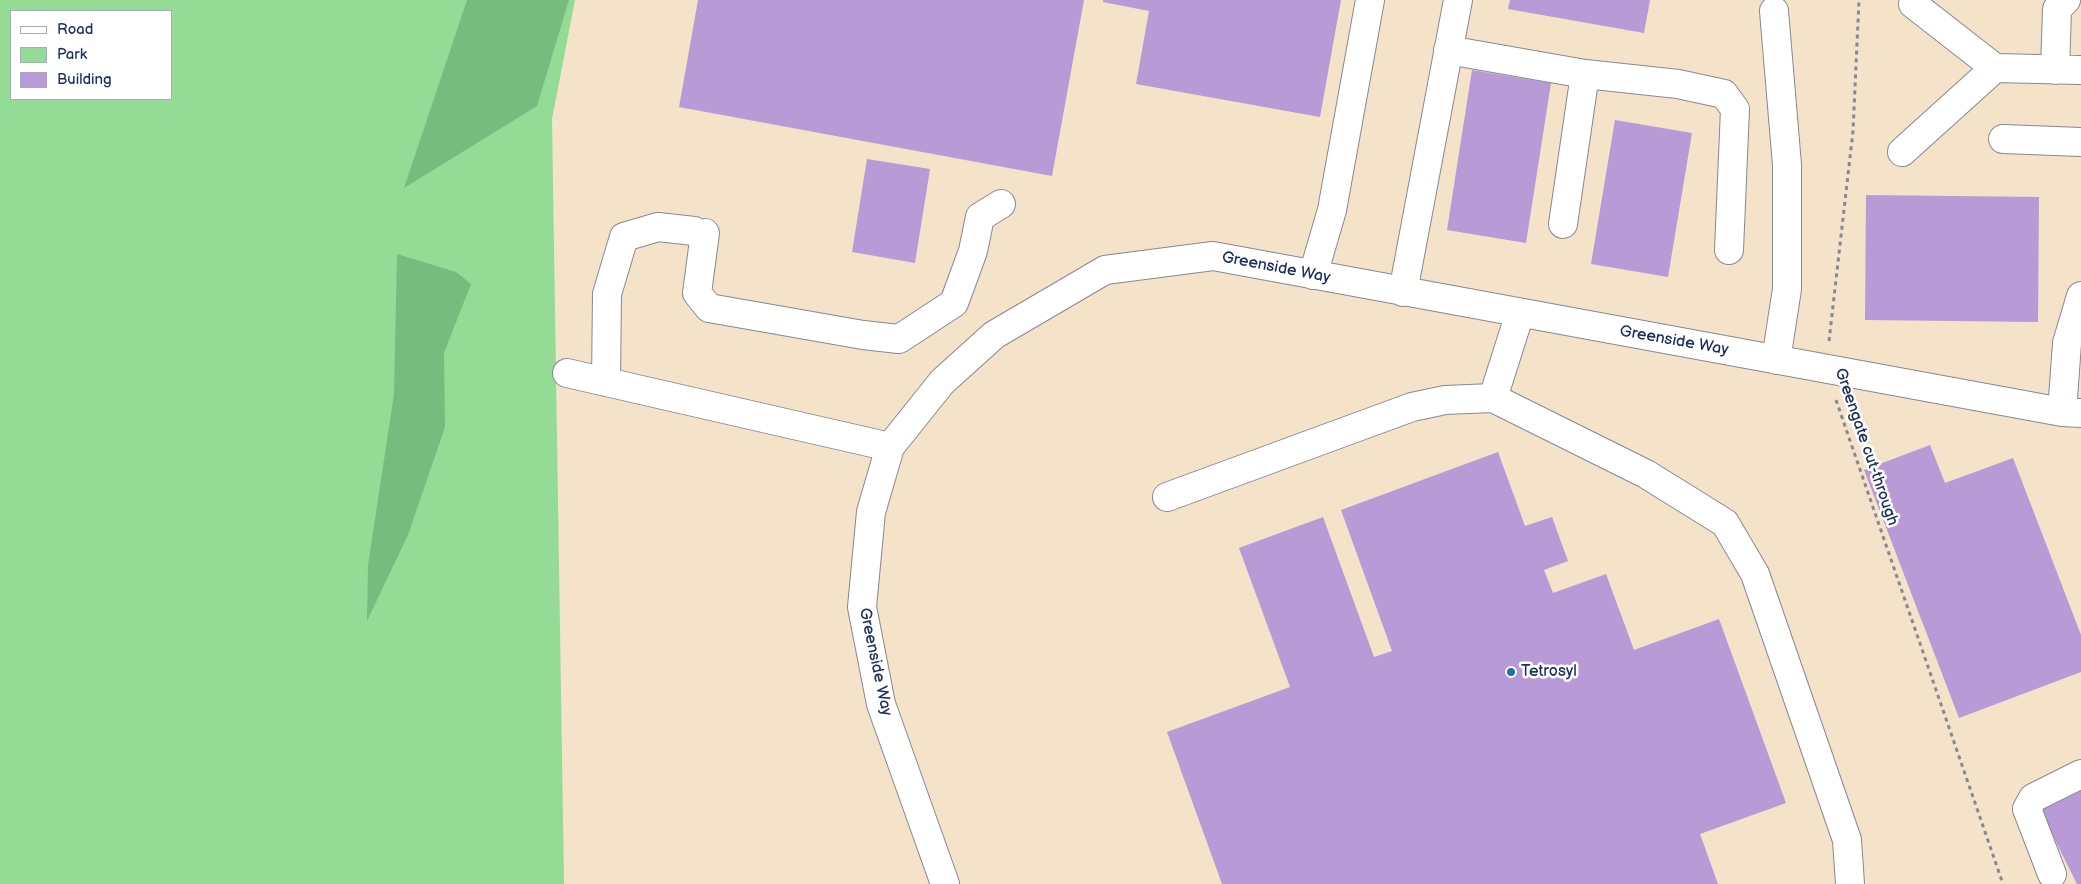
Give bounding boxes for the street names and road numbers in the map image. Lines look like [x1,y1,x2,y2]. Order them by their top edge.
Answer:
street label: Greenside Way [1220,248,1332,288]
street label: Greenside Way [1618,322,1730,360]
street label: Greengate cut-through [1830,366,1902,528]
street label: Greenside Way [854,606,896,718]

